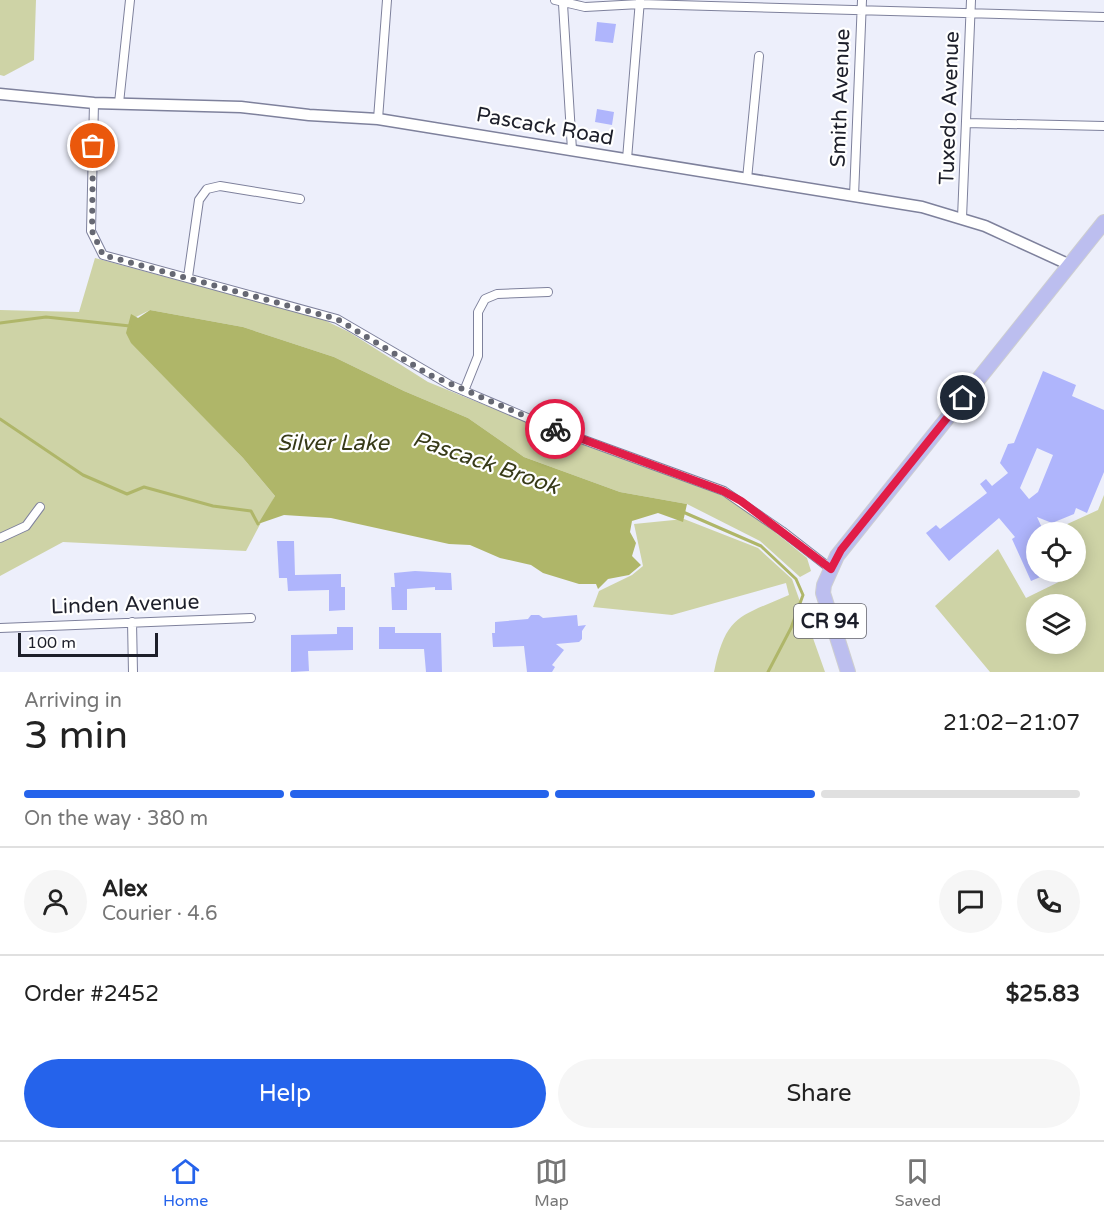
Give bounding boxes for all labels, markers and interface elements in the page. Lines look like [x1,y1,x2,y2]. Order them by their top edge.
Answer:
street label: Smith Avenue [826,28,855,168]
street label: Tuxedo Avenue [934,31,965,185]
street label: Pascack Road [474,102,616,151]
pin [67,120,118,171]
icon: bag [76,129,109,162]
pin [937,372,988,423]
icon: home [946,381,979,414]
courier [525,399,585,459]
icon: bike [539,413,572,446]
water label: Pascack Brook [409,426,564,501]
water label: Silver Lake [277,430,390,456]
map controls [1026,522,1086,654]
button: locate [1026,522,1086,582]
street label: Linden Avenue [50,589,200,620]
button: layers [1026,594,1086,654]
road number: CR 94 [794,604,866,638]
scale bar [18,630,158,658]
text: 100 m [27,633,76,653]
text: Arriving in [24,689,122,713]
text: 21:02–21:07 [943,710,1080,736]
text: 3 min [24,712,128,759]
text: On the way · 380 m [24,807,208,831]
button: person [24,870,87,933]
button: chat [939,870,1002,933]
button: phone [1017,870,1080,933]
text: Alex [102,876,148,902]
text: Courier · 4.6 [102,902,217,926]
text: Order #2452 [24,981,159,1007]
text: $25.83 [1006,981,1080,1007]
button: Help [24,1059,546,1128]
button: Share [558,1059,1080,1128]
tab: Home [163,1155,208,1211]
tab: Map [534,1155,569,1211]
tab: Saved [895,1155,941,1211]

